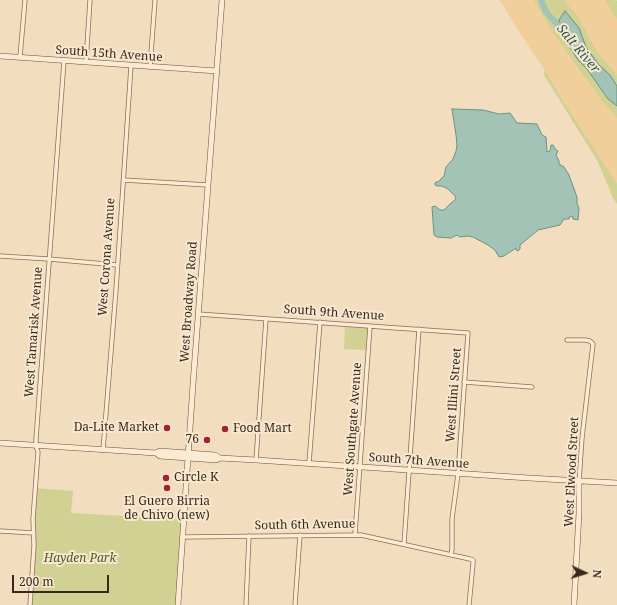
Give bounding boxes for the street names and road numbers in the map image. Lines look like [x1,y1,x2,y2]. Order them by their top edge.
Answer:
street label: South 15th Avenue [55,43,163,65]
street label: West Corona Avenue [96,197,118,317]
street label: West Broadway Road [178,241,200,363]
street label: West Tamarisk Avenue [22,266,46,398]
street label: South 9th Avenue [283,302,385,324]
street label: West Illini Street [444,347,464,443]
street label: West Southgate Avenue [341,362,365,496]
street label: West Elwood Street [562,417,582,527]
street label: South 7th Avenue [368,450,470,472]
street label: South 6th Avenue [255,517,355,533]

